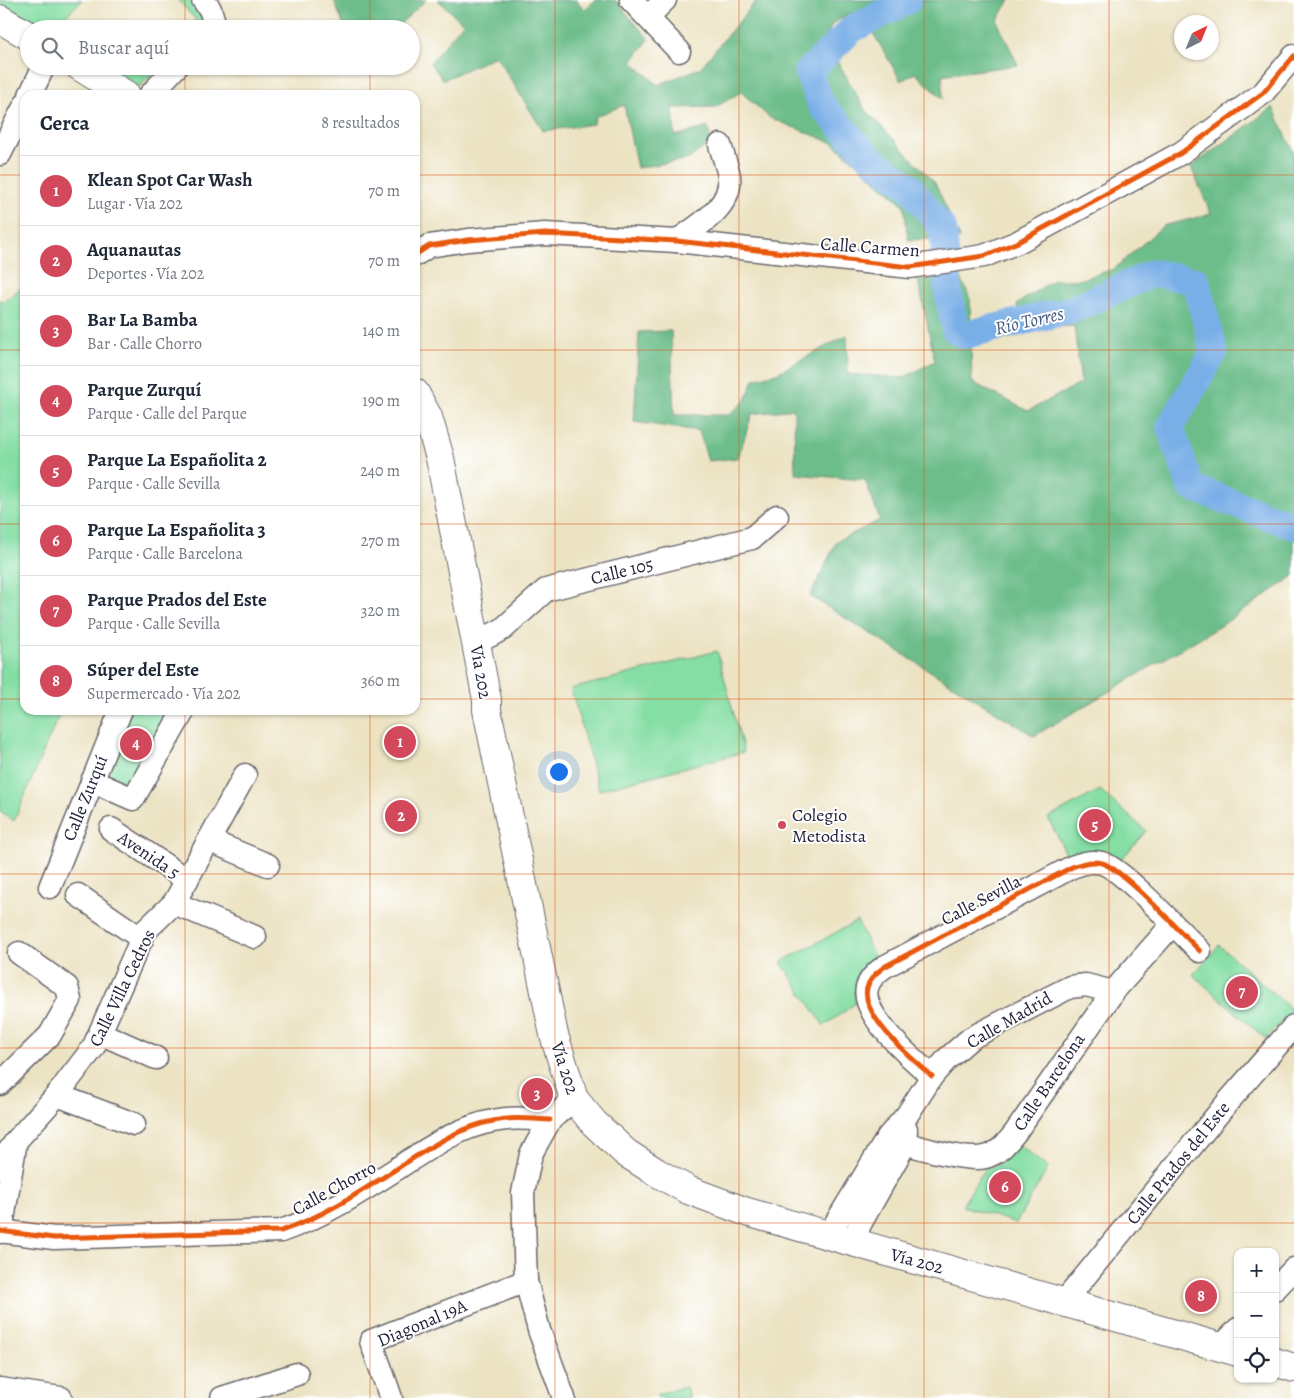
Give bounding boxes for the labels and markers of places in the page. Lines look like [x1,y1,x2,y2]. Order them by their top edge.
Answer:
pin: 1 [384,723,416,761]
pin: 4 [120,725,152,763]
pin: 2 [385,797,417,835]
place label: Colegio Metodista [792,803,867,848]
pin: 5 [1079,806,1111,844]
marker: Colegio Metodista [776,819,788,831]
pin: 7 [1226,973,1258,1011]
pin: 3 [521,1075,553,1113]
pin: 6 [989,1168,1021,1206]
pin: 8 [1185,1277,1217,1315]

